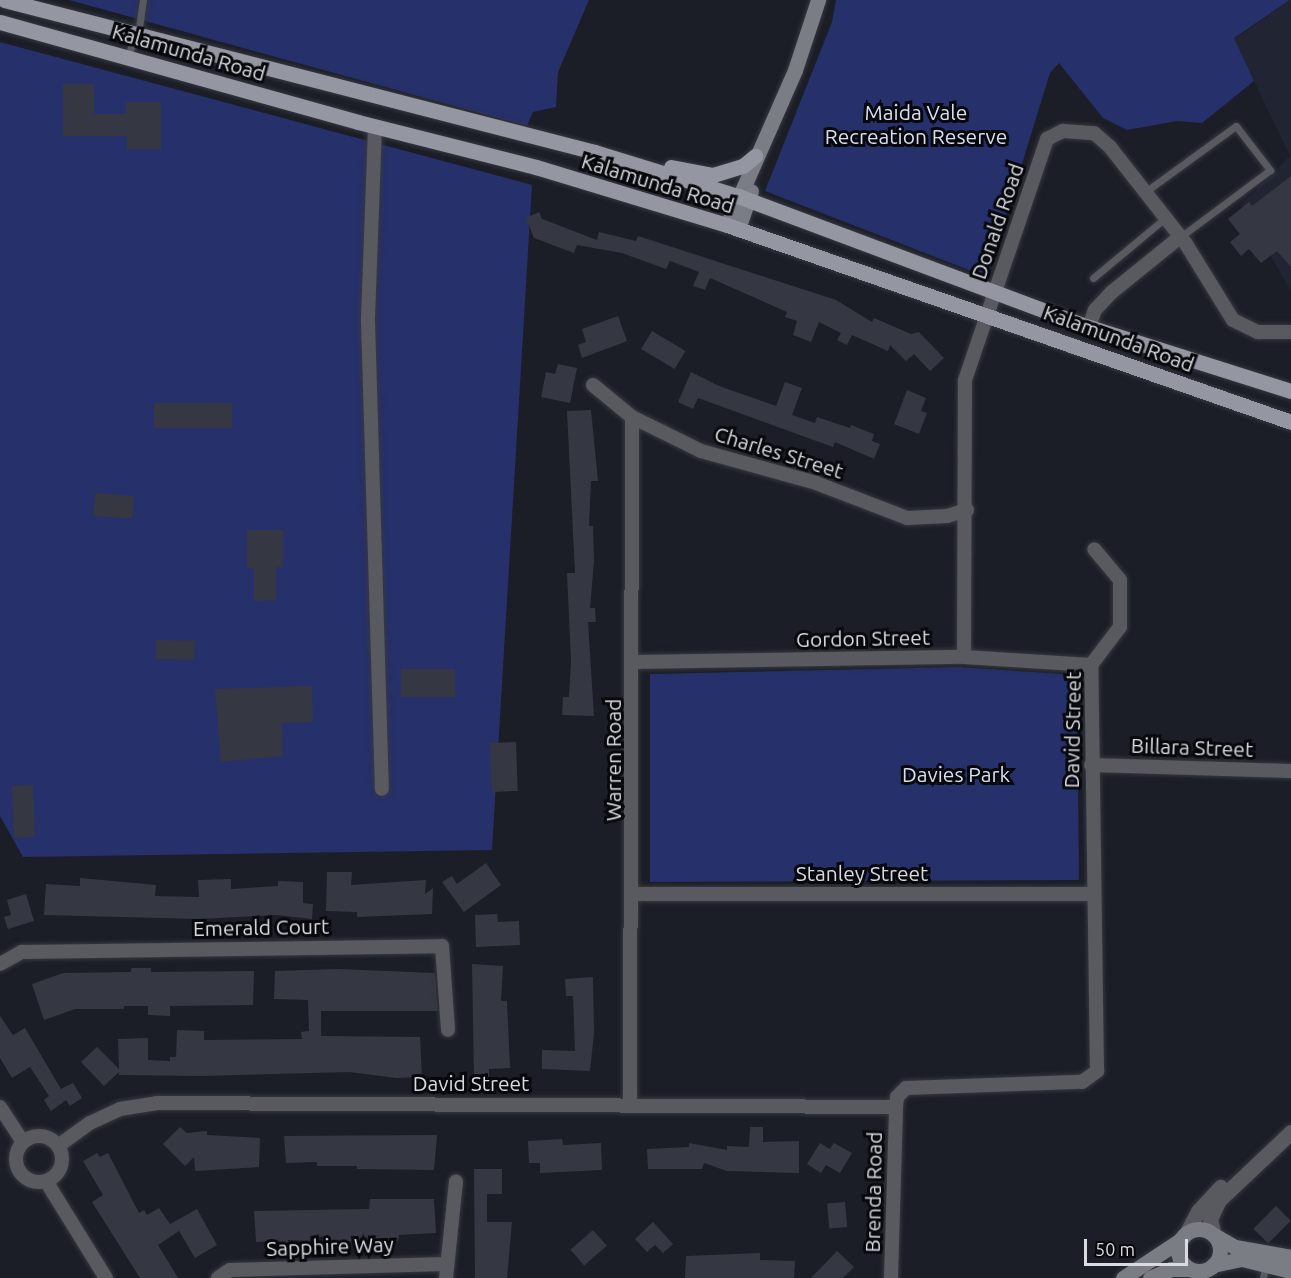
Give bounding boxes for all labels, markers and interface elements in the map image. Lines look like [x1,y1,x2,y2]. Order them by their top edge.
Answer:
street label: Kalamunda Road [109,18,269,86]
park label: Maida Vale Recreation Reserve [825,99,1007,149]
street label: Kalamunda Road [579,148,737,218]
street label: Donald Road [965,160,1029,282]
street label: Kalamunda Road [1040,299,1198,377]
street label: Charles Street [712,420,846,484]
street label: Gordon Street [796,624,930,652]
street label: David Street [1058,671,1086,789]
street label: Warren Road [600,699,626,821]
street label: Billara Street [1130,732,1254,762]
park label: Davies Park [902,761,1010,787]
street label: Stanley Street [796,860,928,886]
street label: Emerald Court [193,913,329,941]
street label: David Street [413,1070,529,1096]
street label: Brenda Road [859,1131,887,1253]
scale bar [1087,1227,1190,1265]
street label: Sapphire Way [266,1231,394,1261]
text: 50 m [1095,1239,1135,1259]

